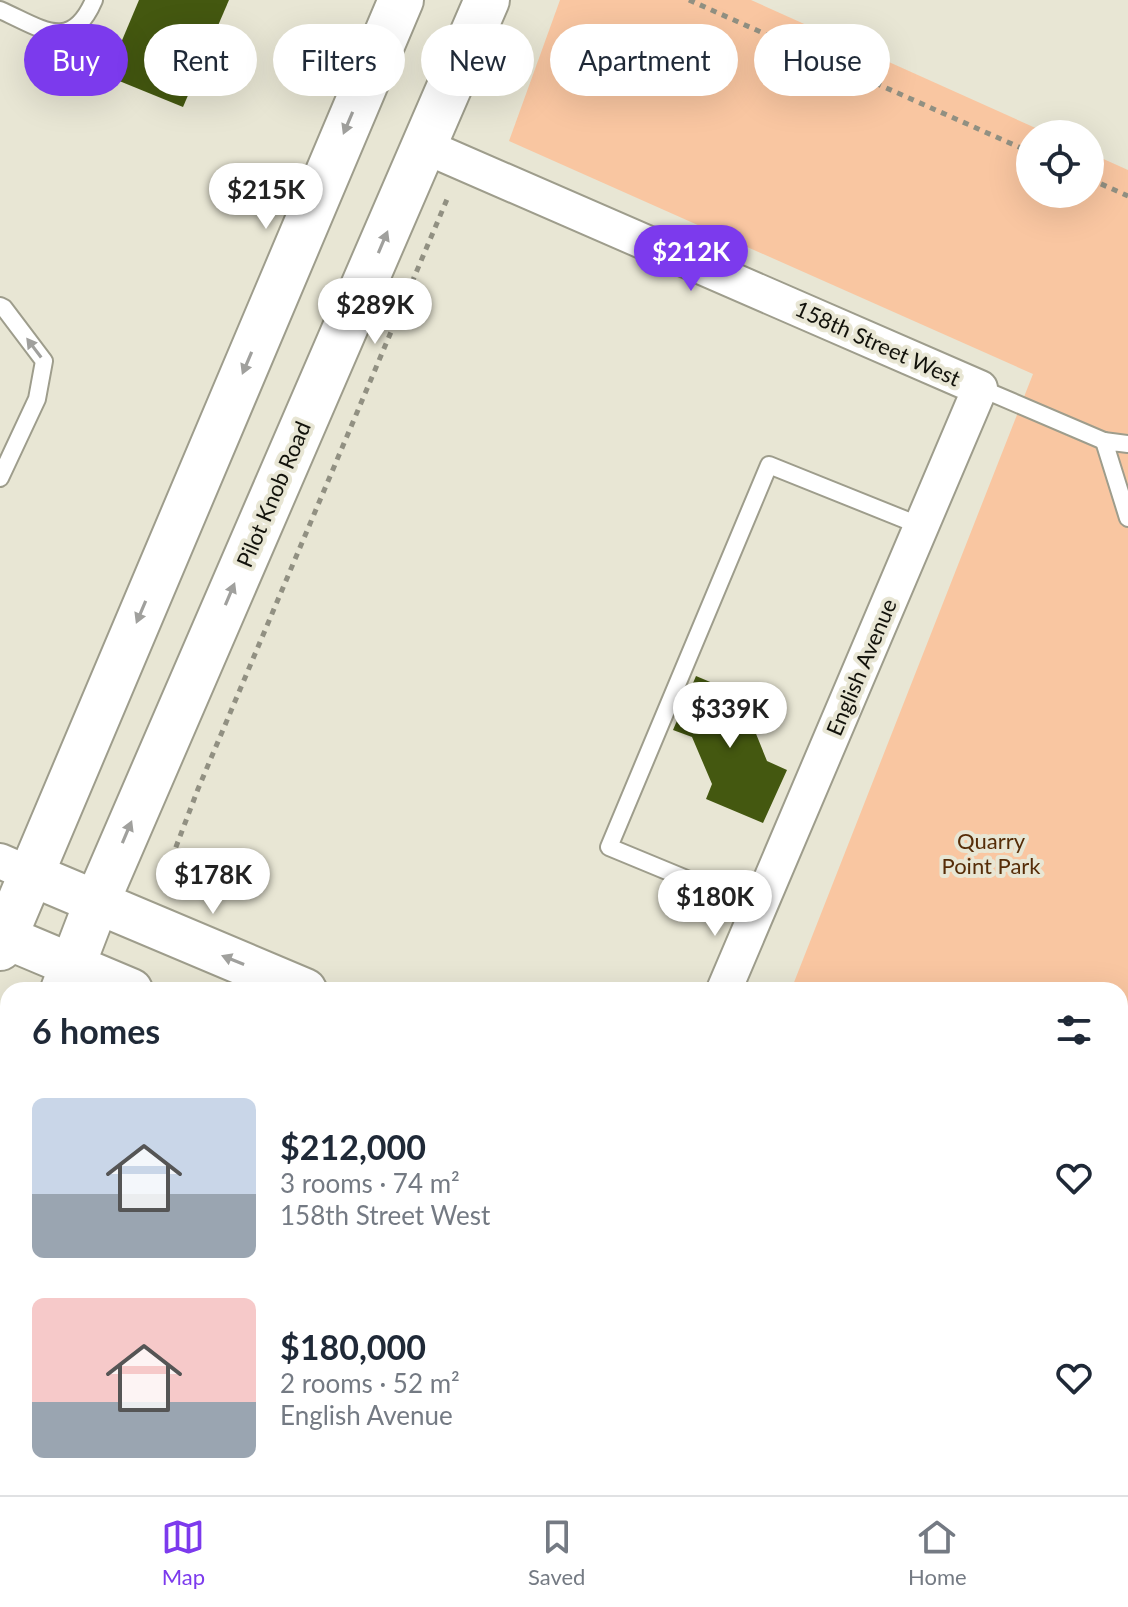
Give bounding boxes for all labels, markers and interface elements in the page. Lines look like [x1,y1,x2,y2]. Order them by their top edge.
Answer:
chip: Buy [24,24,128,96]
chip: Rent [144,24,257,96]
chip: Filters [273,24,405,96]
chip: New [421,24,534,96]
chip: Apartment [550,24,738,96]
chip: House [754,24,890,96]
one-way arrow [342,111,355,135]
map controls [1016,120,1104,208]
button: locate [1016,120,1104,208]
pin: $215K [210,163,322,231]
text: $215K [227,173,305,205]
pin: $212K [635,225,747,293]
one-way arrow [376,230,389,254]
text: $212K [652,235,730,267]
pin: $289K [319,278,431,346]
text: $289K [336,288,414,320]
street label: 158th Street West [791,294,965,392]
one-way arrow [27,338,43,358]
one-way arrow [240,351,253,375]
street label: Pilot Knob Road [230,417,316,571]
one-way arrow [224,582,237,605]
street label: English Avenue [820,594,902,740]
one-way arrow [135,600,148,624]
pin: $339K [674,682,786,750]
text: $339K [691,692,769,724]
one-way arrow [121,820,134,844]
park label: Quarry Point Park [942,827,1041,879]
pin: $178K [157,848,269,916]
text: $178K [174,858,252,890]
pin: $180K [659,870,771,938]
text: $180K [676,880,754,912]
one-way arrow [221,954,245,967]
icon: filters [1052,1008,1096,1052]
text: 6 homes [32,1010,160,1051]
text: $212,000 [280,1126,426,1167]
icon: home [96,1130,192,1226]
icon: heart [1052,1156,1096,1200]
text: 3 rooms · 74 m² [280,1167,460,1199]
text: 158th Street West [280,1199,490,1231]
text: $180,000 [280,1326,426,1367]
icon: home [96,1330,192,1426]
icon: heart [1052,1356,1096,1400]
text: 2 rooms · 52 m² [280,1367,460,1399]
text: English Avenue [280,1399,453,1431]
tab: Map [161,1515,205,1590]
tab: Saved [528,1515,585,1590]
tab: Home [908,1515,967,1590]

